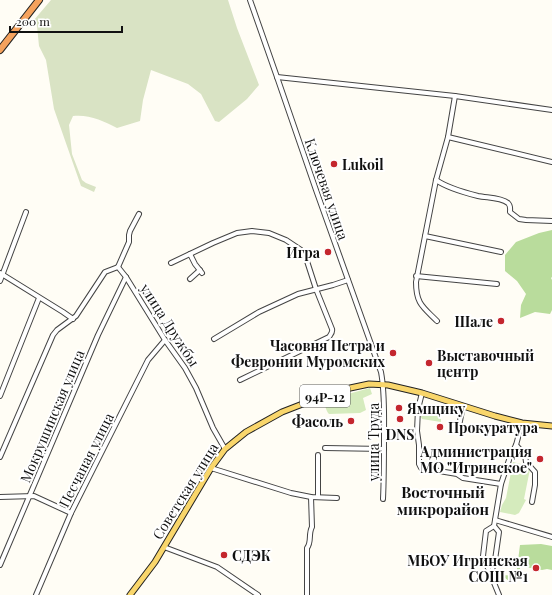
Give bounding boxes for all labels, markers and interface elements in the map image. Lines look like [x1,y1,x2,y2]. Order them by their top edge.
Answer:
scale bar [10,8,122,34]
text: 200 m [16,13,50,29]
street label: Ключевая улица [301,136,353,242]
place label: Lukoil [342,155,384,174]
marker: Lukoil [329,159,339,169]
place label: Игра [286,243,321,262]
marker: Игра [323,247,333,257]
street label: улица Дружбы [136,279,204,370]
place label: Шале [455,312,493,331]
marker: Шале [496,316,506,326]
place label: Часовня Петра и Февронии Муромских [231,336,385,371]
place label: Выставочный центр [437,346,534,381]
street label: Мокрушинская улица [15,347,89,485]
marker: Часовня Петра и Февронии Муромских [388,348,398,358]
marker: Выставочный центр [424,358,434,368]
road number: 94Р-12 [300,385,350,407]
place label: Ямщику [406,399,466,418]
street label: улица Труда [364,403,383,482]
marker: Ямщику [394,403,404,413]
street label: Песчаная улица [54,410,118,510]
place label: Фасоль [292,412,343,431]
marker: DNS [395,414,405,424]
marker: Фасоль [346,416,356,426]
place label: Прокуратура [448,418,539,437]
marker: Прокуратура [435,422,445,432]
place label: DNS [385,425,415,444]
street label: Советская улица [148,439,222,543]
place label: Администрация МО "Игринское" [419,442,532,477]
marker: Администрация МО "Игринское" [535,454,545,464]
district label: Восточный микрорайон [397,482,490,519]
place label: СДЭК [232,546,271,565]
marker: СДЭК [219,550,229,560]
place label: МБОУ Игринская СОШ №1 [407,551,528,586]
marker: МБОУ Игринская СОШ №1 [531,563,541,573]

